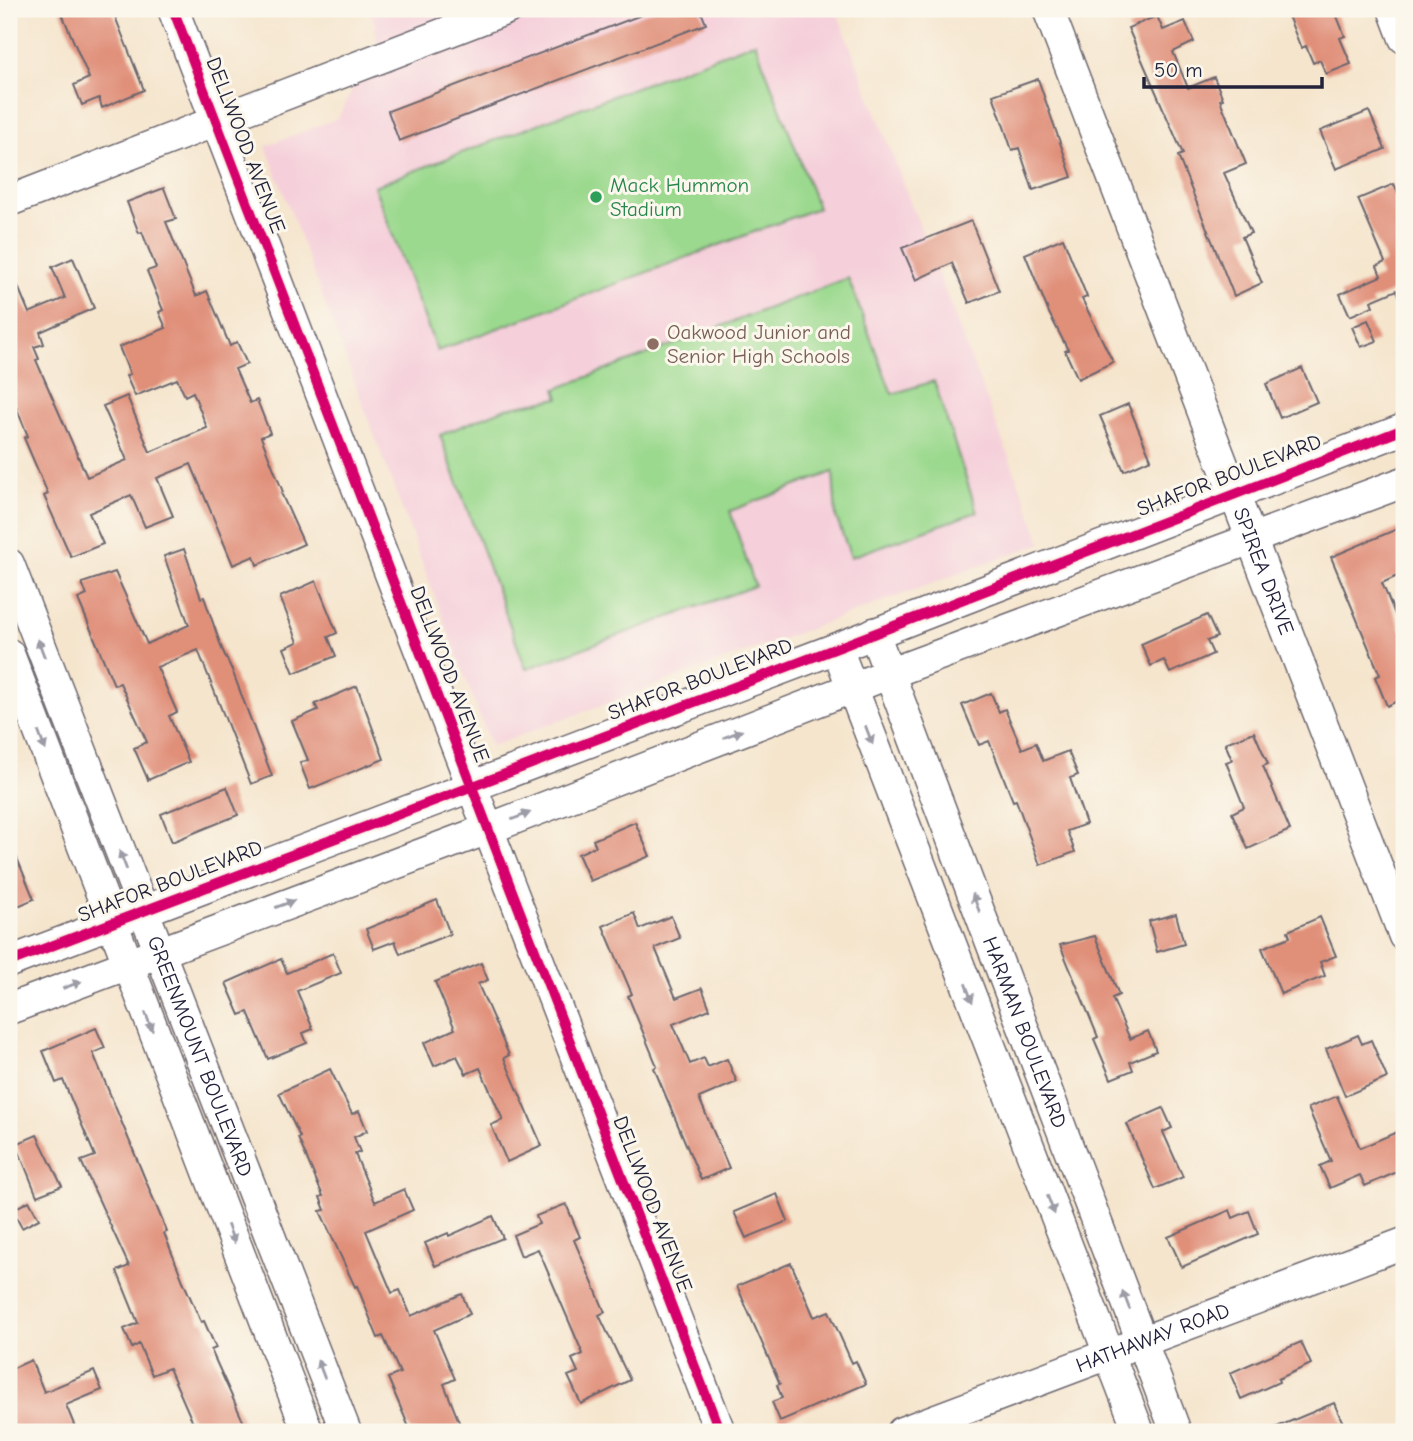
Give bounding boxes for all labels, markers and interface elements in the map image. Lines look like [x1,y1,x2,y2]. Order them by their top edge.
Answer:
scale bar [1144,46,1322,90]
street label: DELLWOOD AVENUE [201,54,291,236]
text: 50 m [1154,58,1203,82]
place label: Mack Hummon Stadium [610,173,749,221]
marker: Mack Hummon Stadium [588,189,604,205]
place label: Oakwood Junior and Senior High Schools [667,320,851,368]
marker: Oakwood Junior and Senior High Schools [645,336,661,352]
street label: SHAFOR BOULEVARD [1133,429,1325,521]
street label: SPIREA DRIVE [1229,504,1299,638]
street label: DELLWOOD AVENUE [405,583,495,765]
street label: SHAFOR BOULEVARD [604,633,796,725]
one-way arrow [35,637,46,658]
one-way arrow [864,724,875,745]
one-way arrow [723,728,744,739]
one-way arrow [36,730,47,751]
one-way arrow [511,811,532,822]
street label: SHAFOR BOULEVARD [74,835,266,927]
one-way arrow [117,849,128,870]
one-way arrow [971,893,982,914]
one-way arrow [275,899,296,910]
street label: GREENMOUNT BOULEVARD [143,932,258,1180]
street label: HARMAN BOULEVARD [978,933,1072,1131]
one-way arrow [62,979,83,990]
one-way arrow [964,982,975,1003]
one-way arrow [143,1012,154,1033]
street label: DELLWOOD AVENUE [608,1113,698,1295]
one-way arrow [1045,1194,1056,1215]
one-way arrow [226,1224,237,1245]
one-way arrow [1120,1289,1131,1310]
street label: HATHAWAY ROAD [1073,1298,1233,1377]
one-way arrow [315,1358,326,1379]

